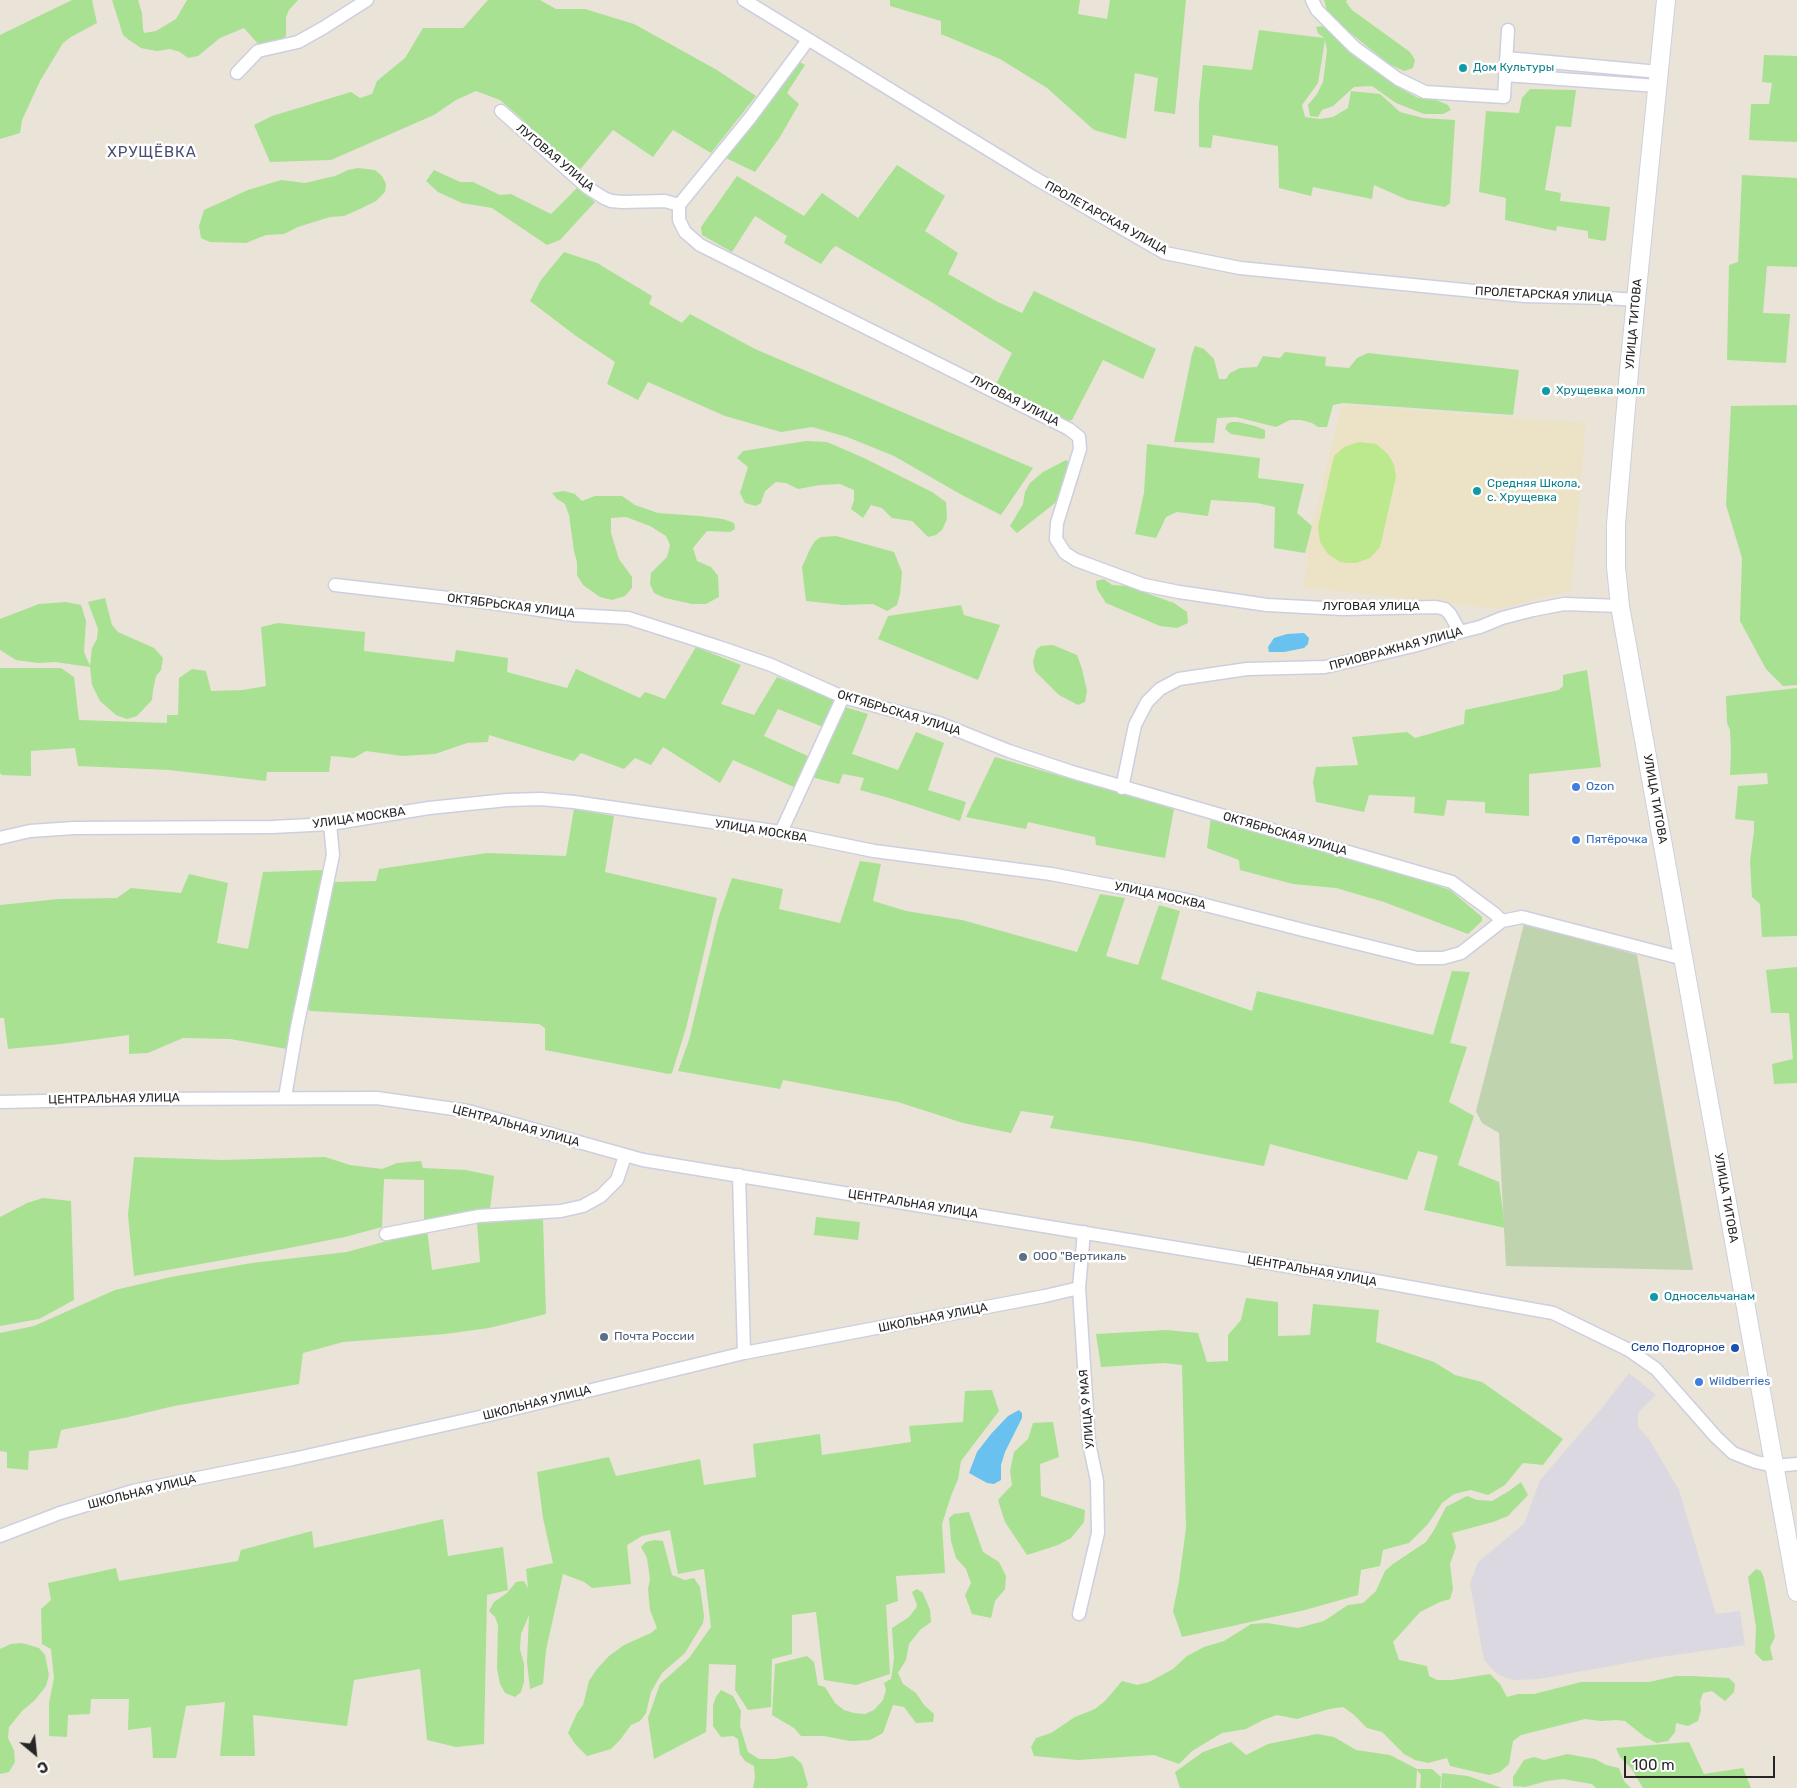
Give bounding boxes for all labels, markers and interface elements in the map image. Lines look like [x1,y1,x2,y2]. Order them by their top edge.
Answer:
place label: Дом Культуры [1473,61,1554,75]
marker: Дом Культуры [1457,62,1469,74]
street label: ЛУГОВАЯ УЛИЦА [513,121,597,195]
district label: ХРУЩЁВКА [106,144,198,162]
street label: ПРОЛЕТАРСКАЯ УЛИЦА [1042,178,1170,258]
street label: УЛИЦА ТИТОВА [1623,278,1645,370]
street label: ПРОЛЕТАРСКАЯ УЛИЦА [1475,284,1613,306]
street label: ЛУГОВАЯ УЛИЦА [968,372,1062,430]
place label: Хрущевка молл [1556,384,1645,398]
marker: Хрущевка молл [1540,385,1552,397]
place label: Средняя Школа, с. Хрущевка [1487,477,1580,505]
marker: Средняя Школа, с. Хрущевка [1471,485,1483,497]
street label: ОКТЯБРЬСКАЯ УЛИЦА [446,591,576,621]
street label: ЛУГОВАЯ УЛИЦА [1322,600,1420,614]
street label: ПРИОВРАЖНАЯ УЛИЦА [1328,624,1464,674]
street label: ОКТЯБРЬСКАЯ УЛИЦА [835,687,963,739]
street label: УЛИЦА ТИТОВА [1640,753,1670,845]
place label: Ozon [1586,780,1614,794]
marker: Ozon [1570,781,1582,793]
street label: УЛИЦА МОСКВА [312,804,406,832]
street label: ОКТЯБРЬСКАЯ УЛИЦА [1221,809,1349,859]
street label: УЛИЦА МОСКВА [714,817,808,845]
place label: Пятёрочка [1586,833,1648,847]
marker: Пятёрочка [1570,834,1582,846]
street label: УЛИЦА МОСКВА [1113,879,1207,913]
street label: ЦЕНТРАЛЬНАЯ УЛИЦА [48,1091,180,1107]
street label: ЦЕНТРАЛЬНАЯ УЛИЦА [451,1102,581,1150]
street label: УЛИЦА ТИТОВА [1711,1152,1741,1244]
street label: ЦЕНТРАЛЬНАЯ УЛИЦА [847,1187,979,1221]
place label: ООО "Вертикаль [1033,1250,1126,1264]
marker: ООО "Вертикаль [1017,1251,1029,1263]
street label: ЦЕНТРАЛЬНАЯ УЛИЦА [1246,1252,1378,1290]
place label: Односельчанам [1664,1290,1755,1304]
marker: Односельчанам [1648,1291,1660,1303]
street label: ШКОЛЬНАЯ УЛИЦА [877,1300,989,1336]
place label: Почта России [614,1330,694,1344]
marker: Почта России [598,1331,610,1343]
place label: Село Подгорное [1631,1341,1725,1355]
marker: Село Подгорное [1729,1342,1741,1354]
street label: УЛИЦА 9 МАЯ [1076,1369,1098,1449]
place label: Wildberries [1709,1375,1770,1389]
marker: Wildberries [1693,1376,1705,1388]
street label: ШКОЛЬНАЯ УЛИЦА [481,1383,593,1423]
street label: ШКОЛЬНАЯ УЛИЦА [86,1472,198,1512]
north arrow [10,1728,60,1778]
scale bar [1627,1746,1778,1778]
text: 100 m [1632,1756,1674,1774]
text: С [34,1757,51,1776]

